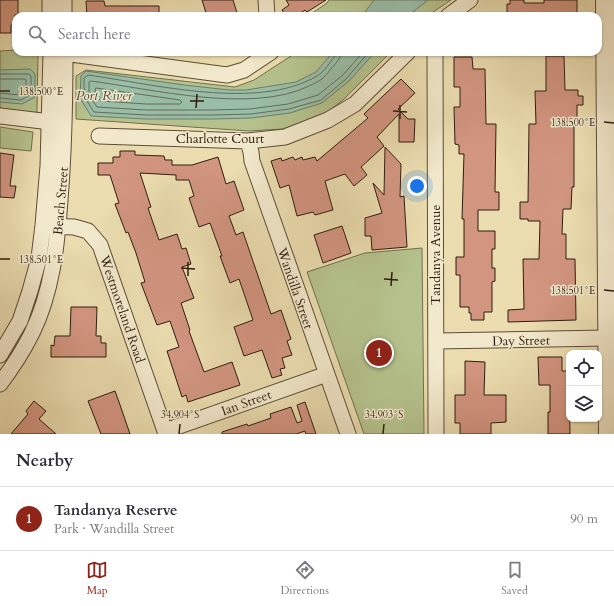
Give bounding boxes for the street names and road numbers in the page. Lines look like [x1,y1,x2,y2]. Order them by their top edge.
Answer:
street label: Charlotte Court [176,130,264,148]
street label: Beach Street [49,166,73,236]
street label: Tandanya Avenue [427,205,445,305]
street label: Wandilla Street [272,244,317,331]
street label: Westmoreland Road [95,252,149,366]
street label: Day Street [492,331,550,351]
street label: Ian Street [219,386,274,420]

